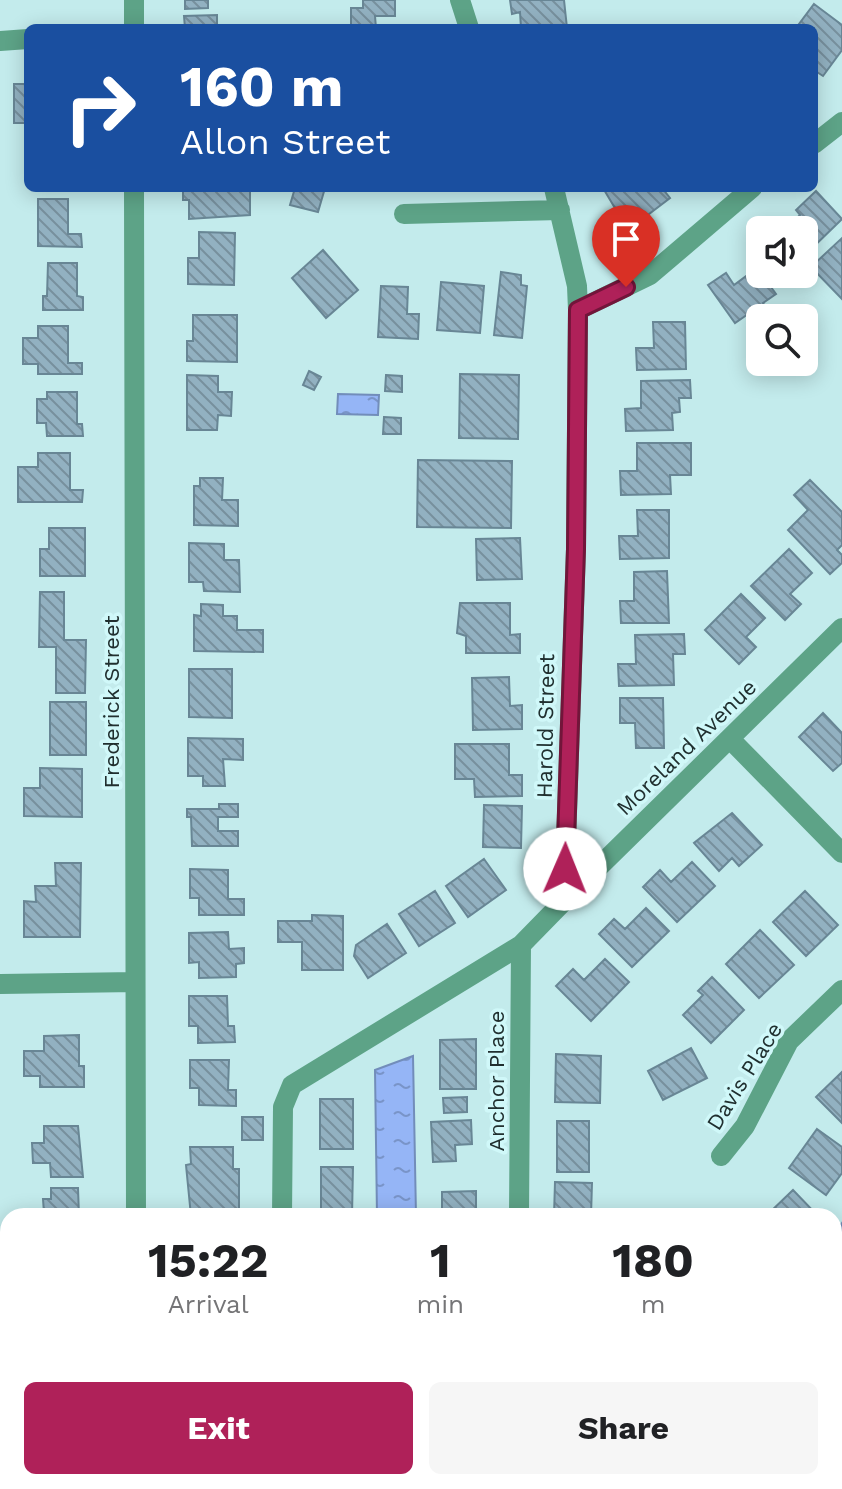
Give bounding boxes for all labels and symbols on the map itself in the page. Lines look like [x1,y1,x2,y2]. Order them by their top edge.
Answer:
pin [592,205,660,287]
street label: Frederick Street [99,615,124,789]
street label: Harold Street [532,654,559,798]
street label: Moreland Avenue [611,674,761,820]
position arrow [523,827,607,911]
street label: Anchor Place [484,1011,509,1151]
street label: Davis Place [702,1018,787,1135]

